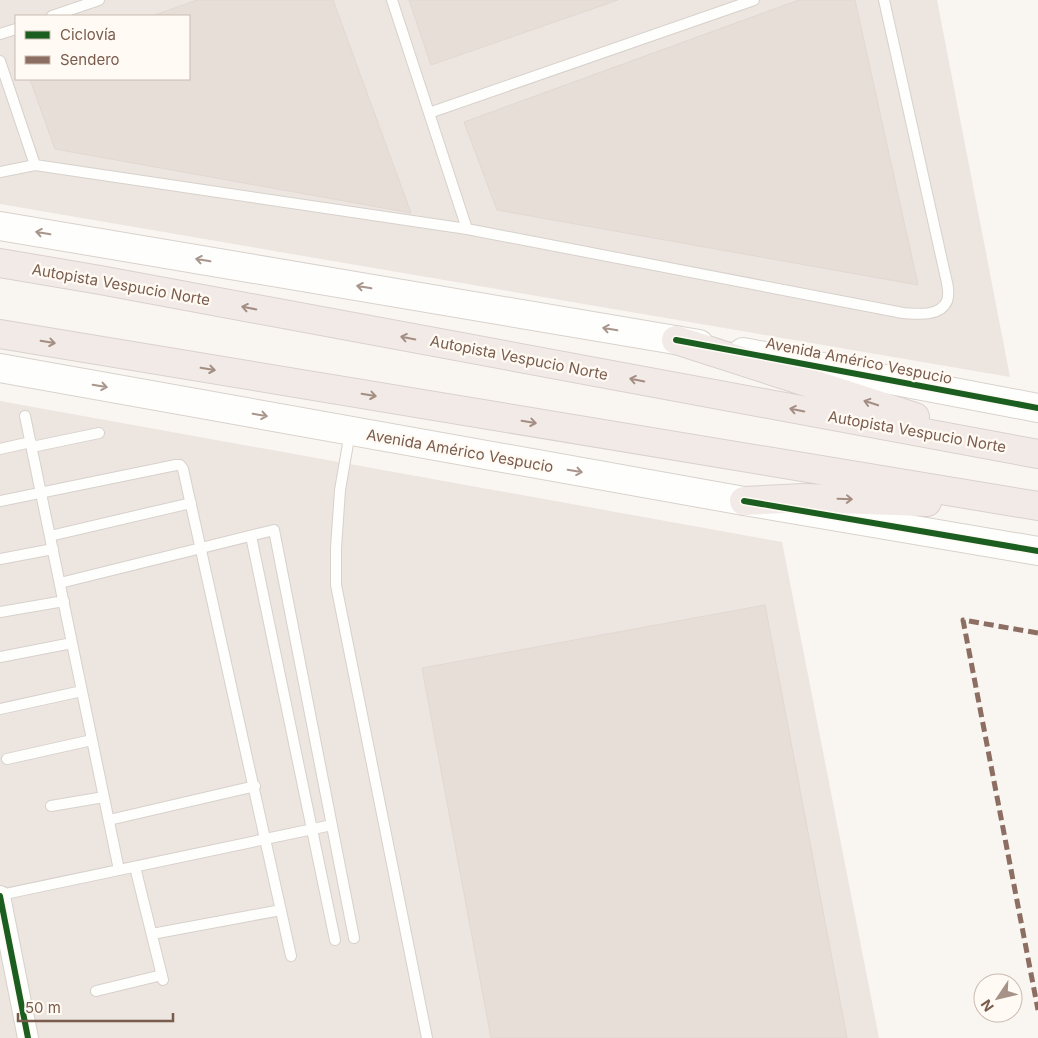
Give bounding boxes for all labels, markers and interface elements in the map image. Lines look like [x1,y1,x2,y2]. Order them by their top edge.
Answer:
legend [15,15,190,80]
text: Ciclovía [60,25,116,44]
text: Sendero [60,50,120,69]
one-way arrow [36,228,52,238]
one-way arrow [196,255,212,265]
street label: Autopista Vespucio Norte [30,259,212,310]
one-way arrow [356,282,372,292]
one-way arrow [241,303,257,312]
one-way arrow [603,323,619,333]
street label: Autopista Vespucio Norte [429,331,610,384]
one-way arrow [401,332,417,342]
street label: Avenida Américo Vespucio [764,333,954,388]
one-way arrow [40,338,56,348]
one-way arrow [200,364,216,374]
one-way arrow [629,375,645,385]
one-way arrow [91,382,107,392]
one-way arrow [360,391,376,401]
one-way arrow [863,398,879,407]
one-way arrow [789,405,805,414]
street label: Autopista Vespucio Norte [826,406,1008,457]
one-way arrow [251,410,267,420]
one-way arrow [521,417,537,427]
street label: Avenida Américo Vespucio [365,425,555,476]
one-way arrow [566,467,582,477]
one-way arrow [836,495,852,504]
north arrow [973,973,1023,1023]
scale bar [18,990,172,1022]
text: N [977,996,997,1015]
text: 50 m [25,998,61,1017]

